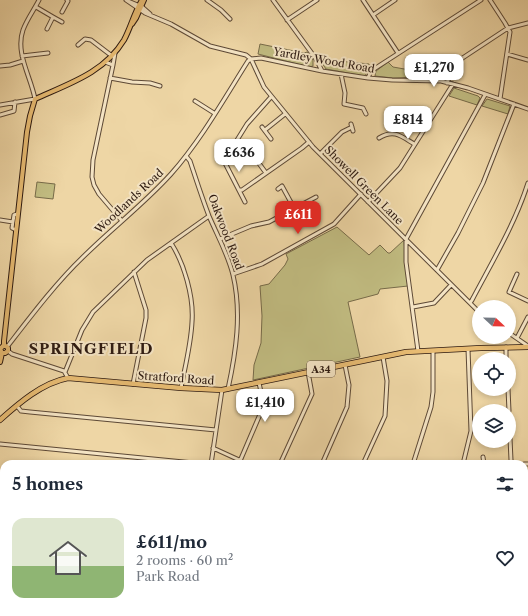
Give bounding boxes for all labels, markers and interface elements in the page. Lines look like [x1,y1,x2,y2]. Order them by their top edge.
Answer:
street label: Yardley Wood Road [271,44,376,76]
pin: £1,270 [401,54,467,88]
text: £1,270 [414,59,454,75]
pin: £814 [384,106,432,140]
text: £814 [393,111,423,127]
pin: £636 [215,139,263,173]
street label: Showell Green Lane [322,143,406,227]
text: £636 [223,144,255,160]
street label: Woodlands Road [91,165,166,237]
street label: Oakwood Road [205,192,247,272]
pin: £611 [274,201,322,235]
text: £611 [284,206,312,222]
north arrow [472,300,516,344]
map controls [472,300,516,448]
district label: SPRINGFIELD [29,339,153,358]
button: locate [472,352,516,396]
road number: A34 [307,361,335,377]
street label: Stratford Road [137,368,215,388]
pin: £1,410 [232,389,298,423]
text: £1,410 [245,394,285,410]
button: layers [472,404,516,448]
icon: filters [494,473,516,495]
text: 5 homes [12,474,83,494]
text: £611/mo [136,532,207,552]
icon: home [44,534,92,582]
icon: heart [494,547,516,569]
text: 2 rooms · 60 m² [136,552,233,568]
text: Park Road [136,568,200,584]

